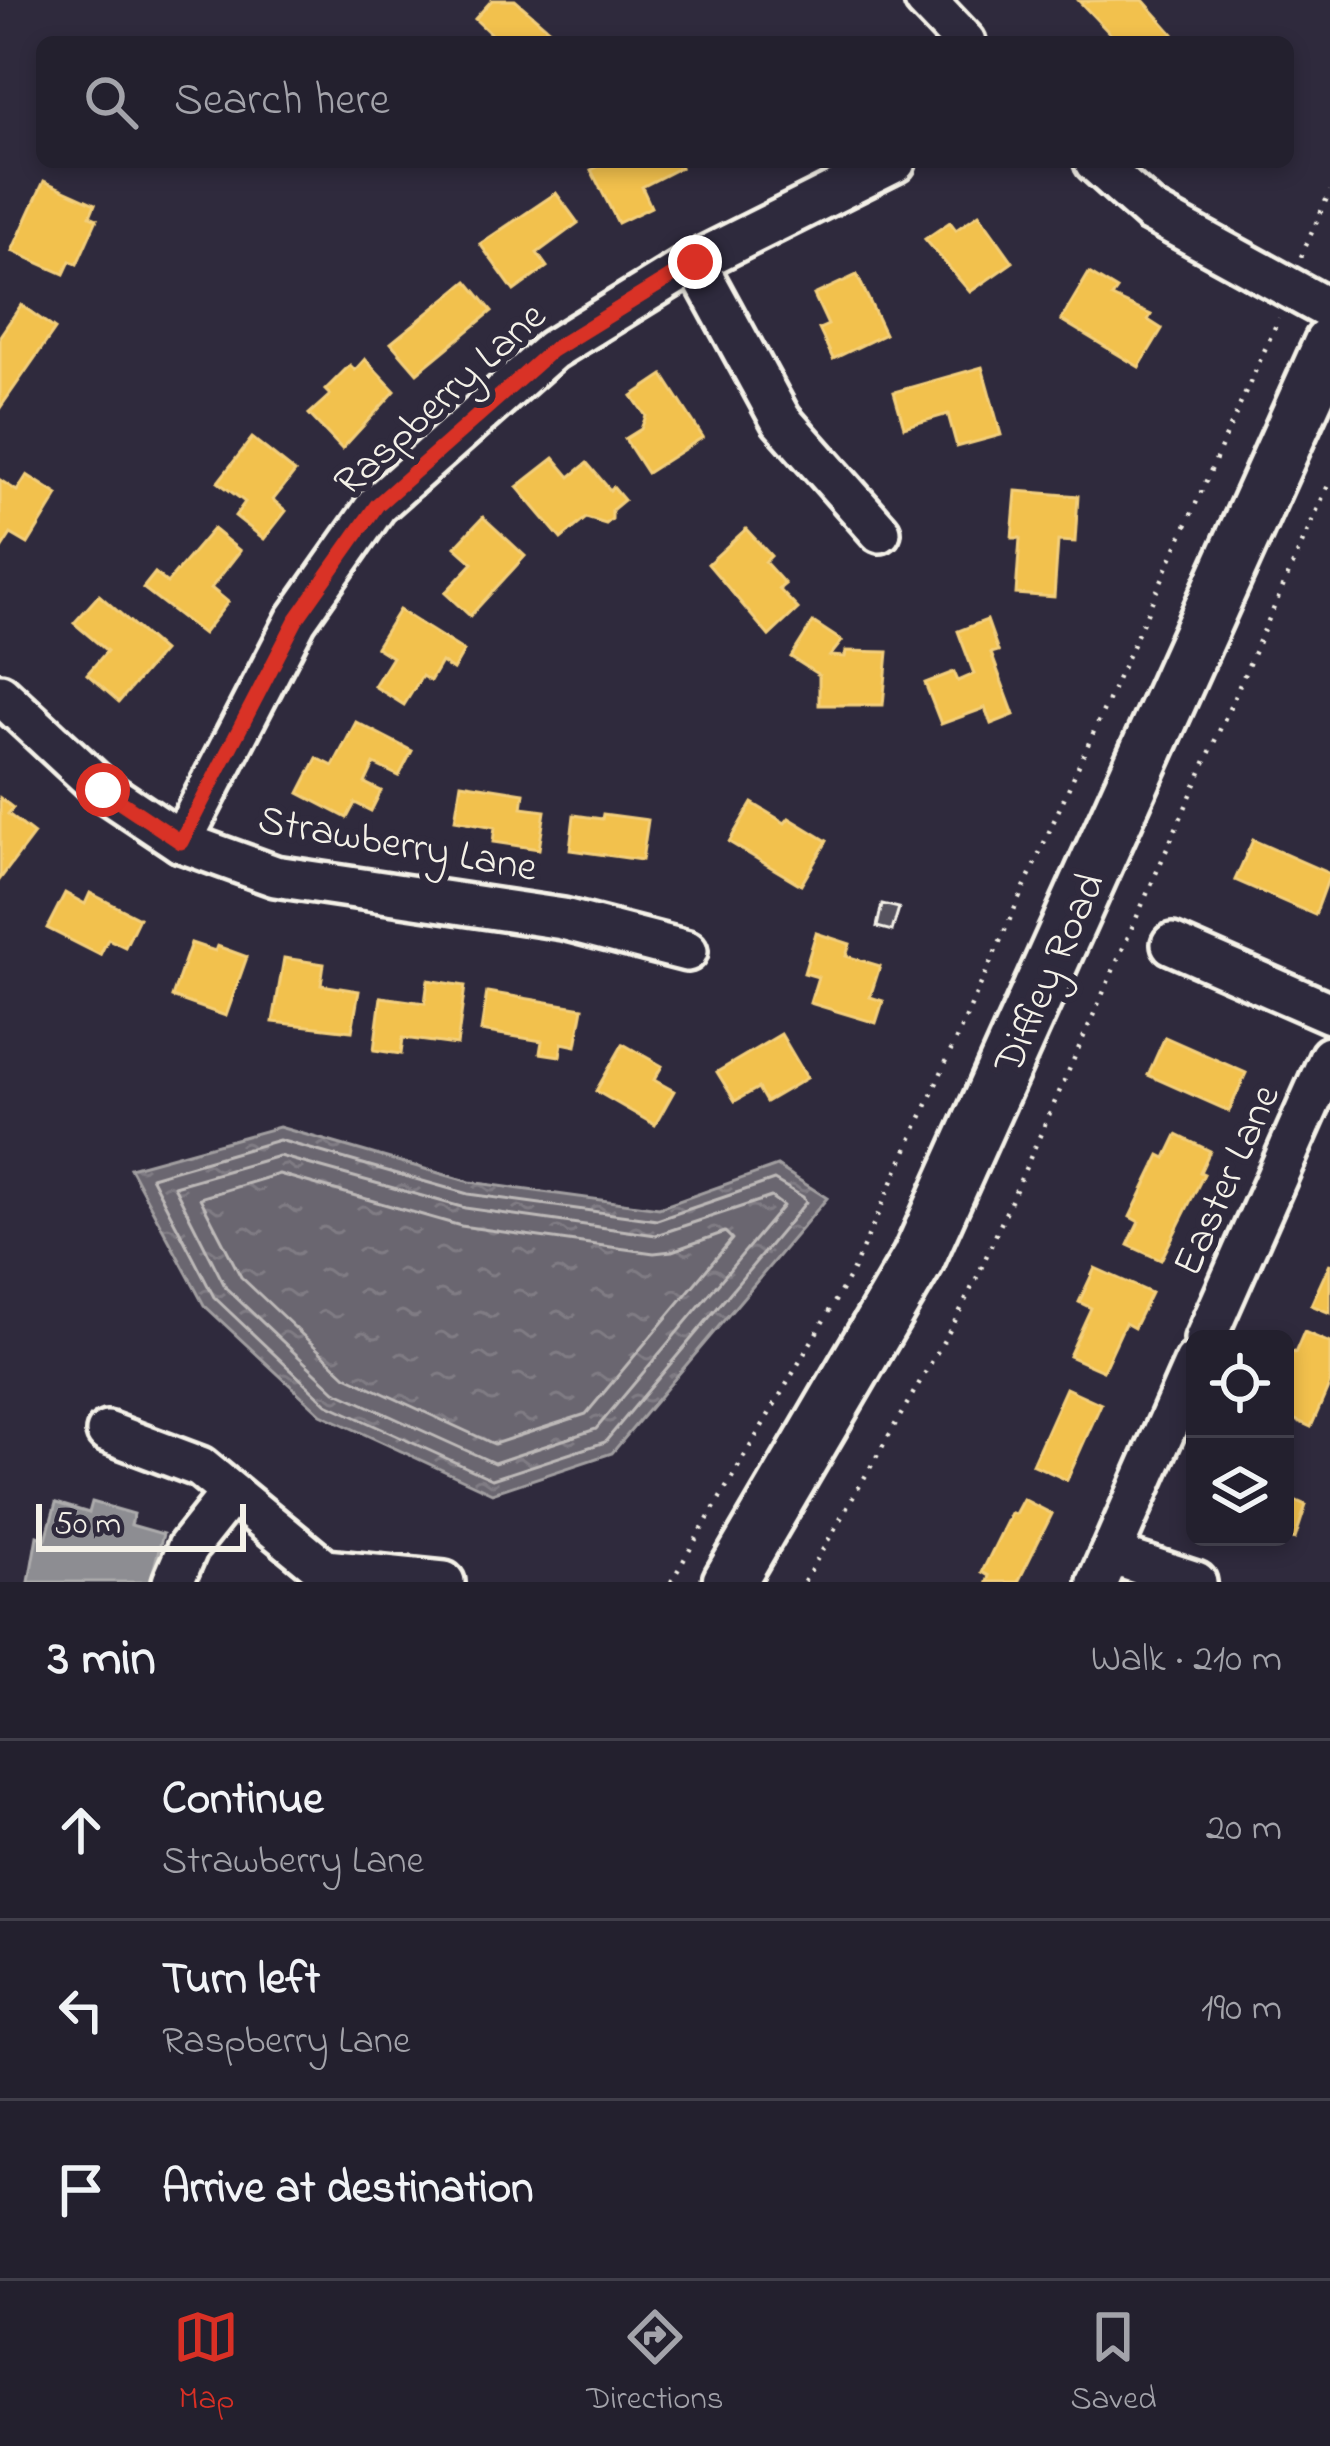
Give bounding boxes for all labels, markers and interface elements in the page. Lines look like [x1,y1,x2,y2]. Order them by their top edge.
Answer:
search box [36,36,1294,168]
icon: search [78,69,144,135]
text: Search here [174,69,390,135]
route end [668,235,722,289]
street label: Raspberry Lane [321,288,561,513]
route start [76,763,130,817]
street label: Strawberry Lane [253,791,542,900]
street label: Diffley Road [979,864,1123,1085]
street label: Easter Lane [1159,1075,1297,1286]
map controls [1186,1330,1294,1546]
button: locate [1186,1330,1294,1438]
button: layers [1186,1438,1294,1546]
scale bar [36,1498,246,1551]
text: 50 m [54,1501,121,1549]
text: 3 min [48,1623,156,1698]
text: Walk · 210 m [1091,1632,1282,1689]
text: Continue [162,1768,323,1834]
icon: ahead [48,1797,114,1863]
text: 20 m [1206,1801,1282,1858]
text: Strawberry Lane [162,1834,424,1891]
text: Turn left [162,1948,320,2014]
icon: left [48,1977,114,2043]
text: 190 m [1201,1981,1282,2038]
text: Raspberry Lane [162,2014,410,2071]
icon: arrive [48,2157,114,2223]
text: Arrive at destination [162,2157,533,2223]
tab: Map [173,2304,239,2424]
tab: Directions [586,2304,724,2424]
tab: Saved [1070,2304,1157,2424]

